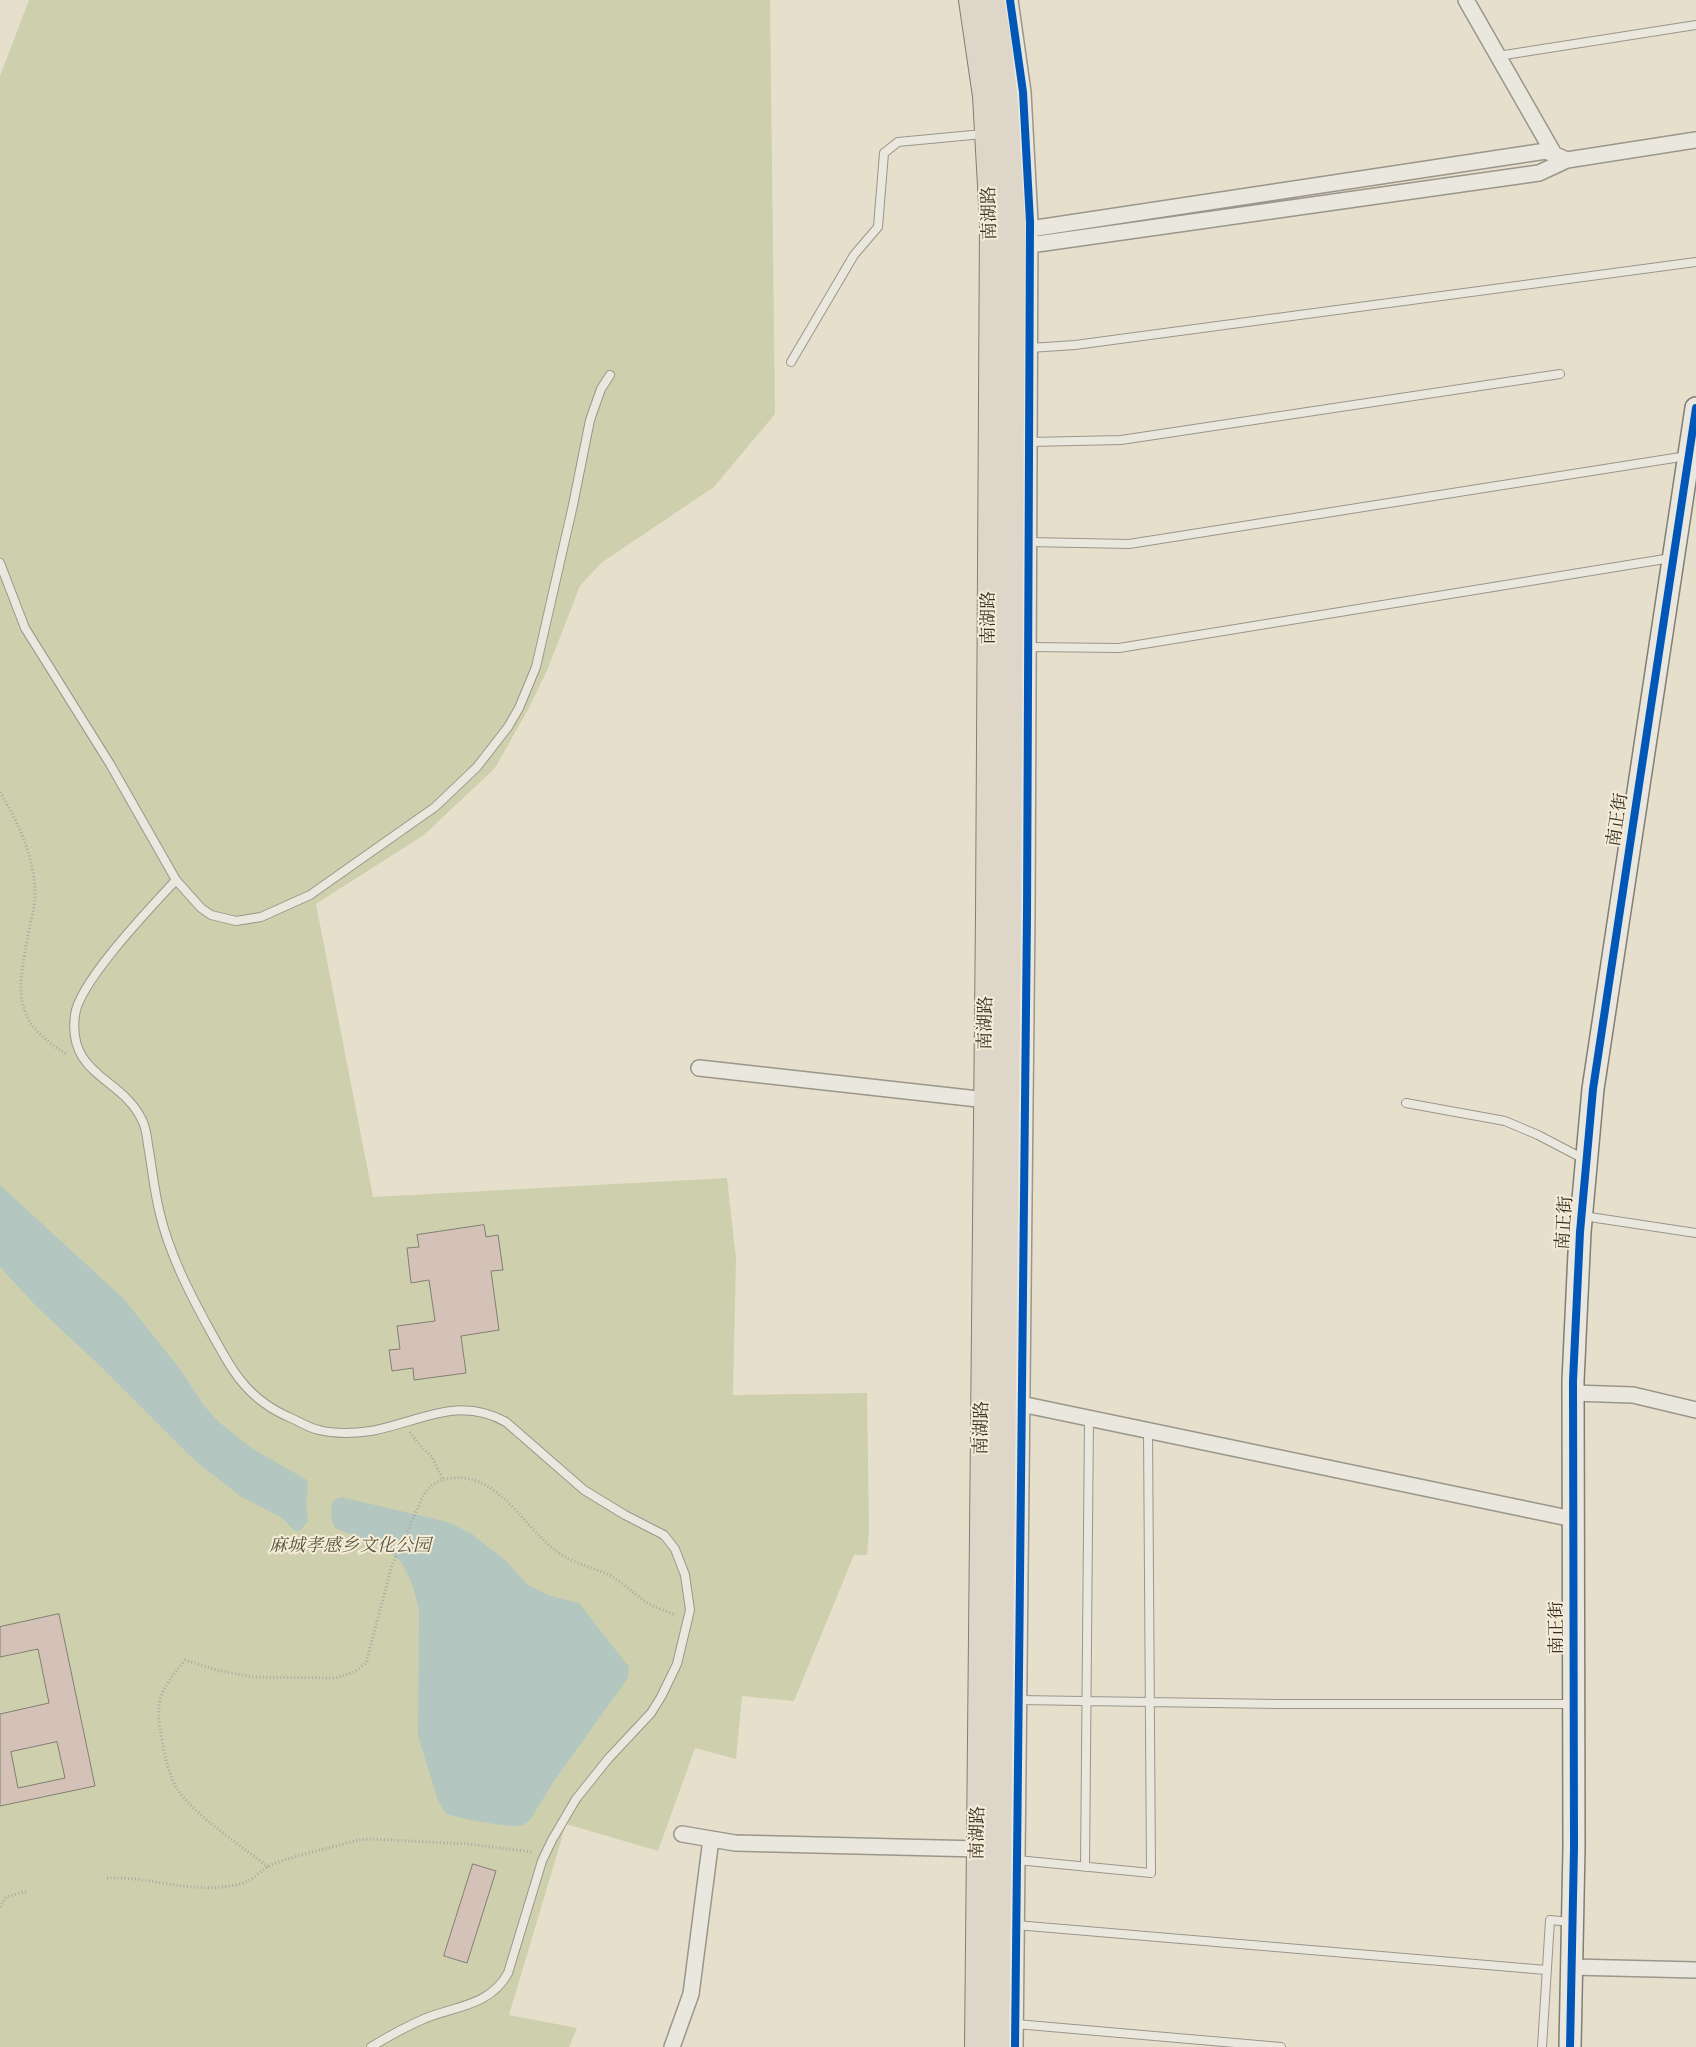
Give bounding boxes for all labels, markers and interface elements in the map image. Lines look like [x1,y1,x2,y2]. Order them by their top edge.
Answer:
street label: 南湖路 [980,186,1002,240]
street label: 南湖路 [979,591,1001,645]
street label: 南正街 [1604,792,1634,848]
street label: 南湖路 [976,996,998,1050]
street label: 南正街 [1553,1195,1579,1251]
street label: 南湖路 [972,1401,994,1455]
park label: 麻城孝感乡文化公园 [269,1536,431,1558]
street label: 南正街 [1547,1601,1569,1655]
street label: 南湖路 [968,1806,990,1860]

